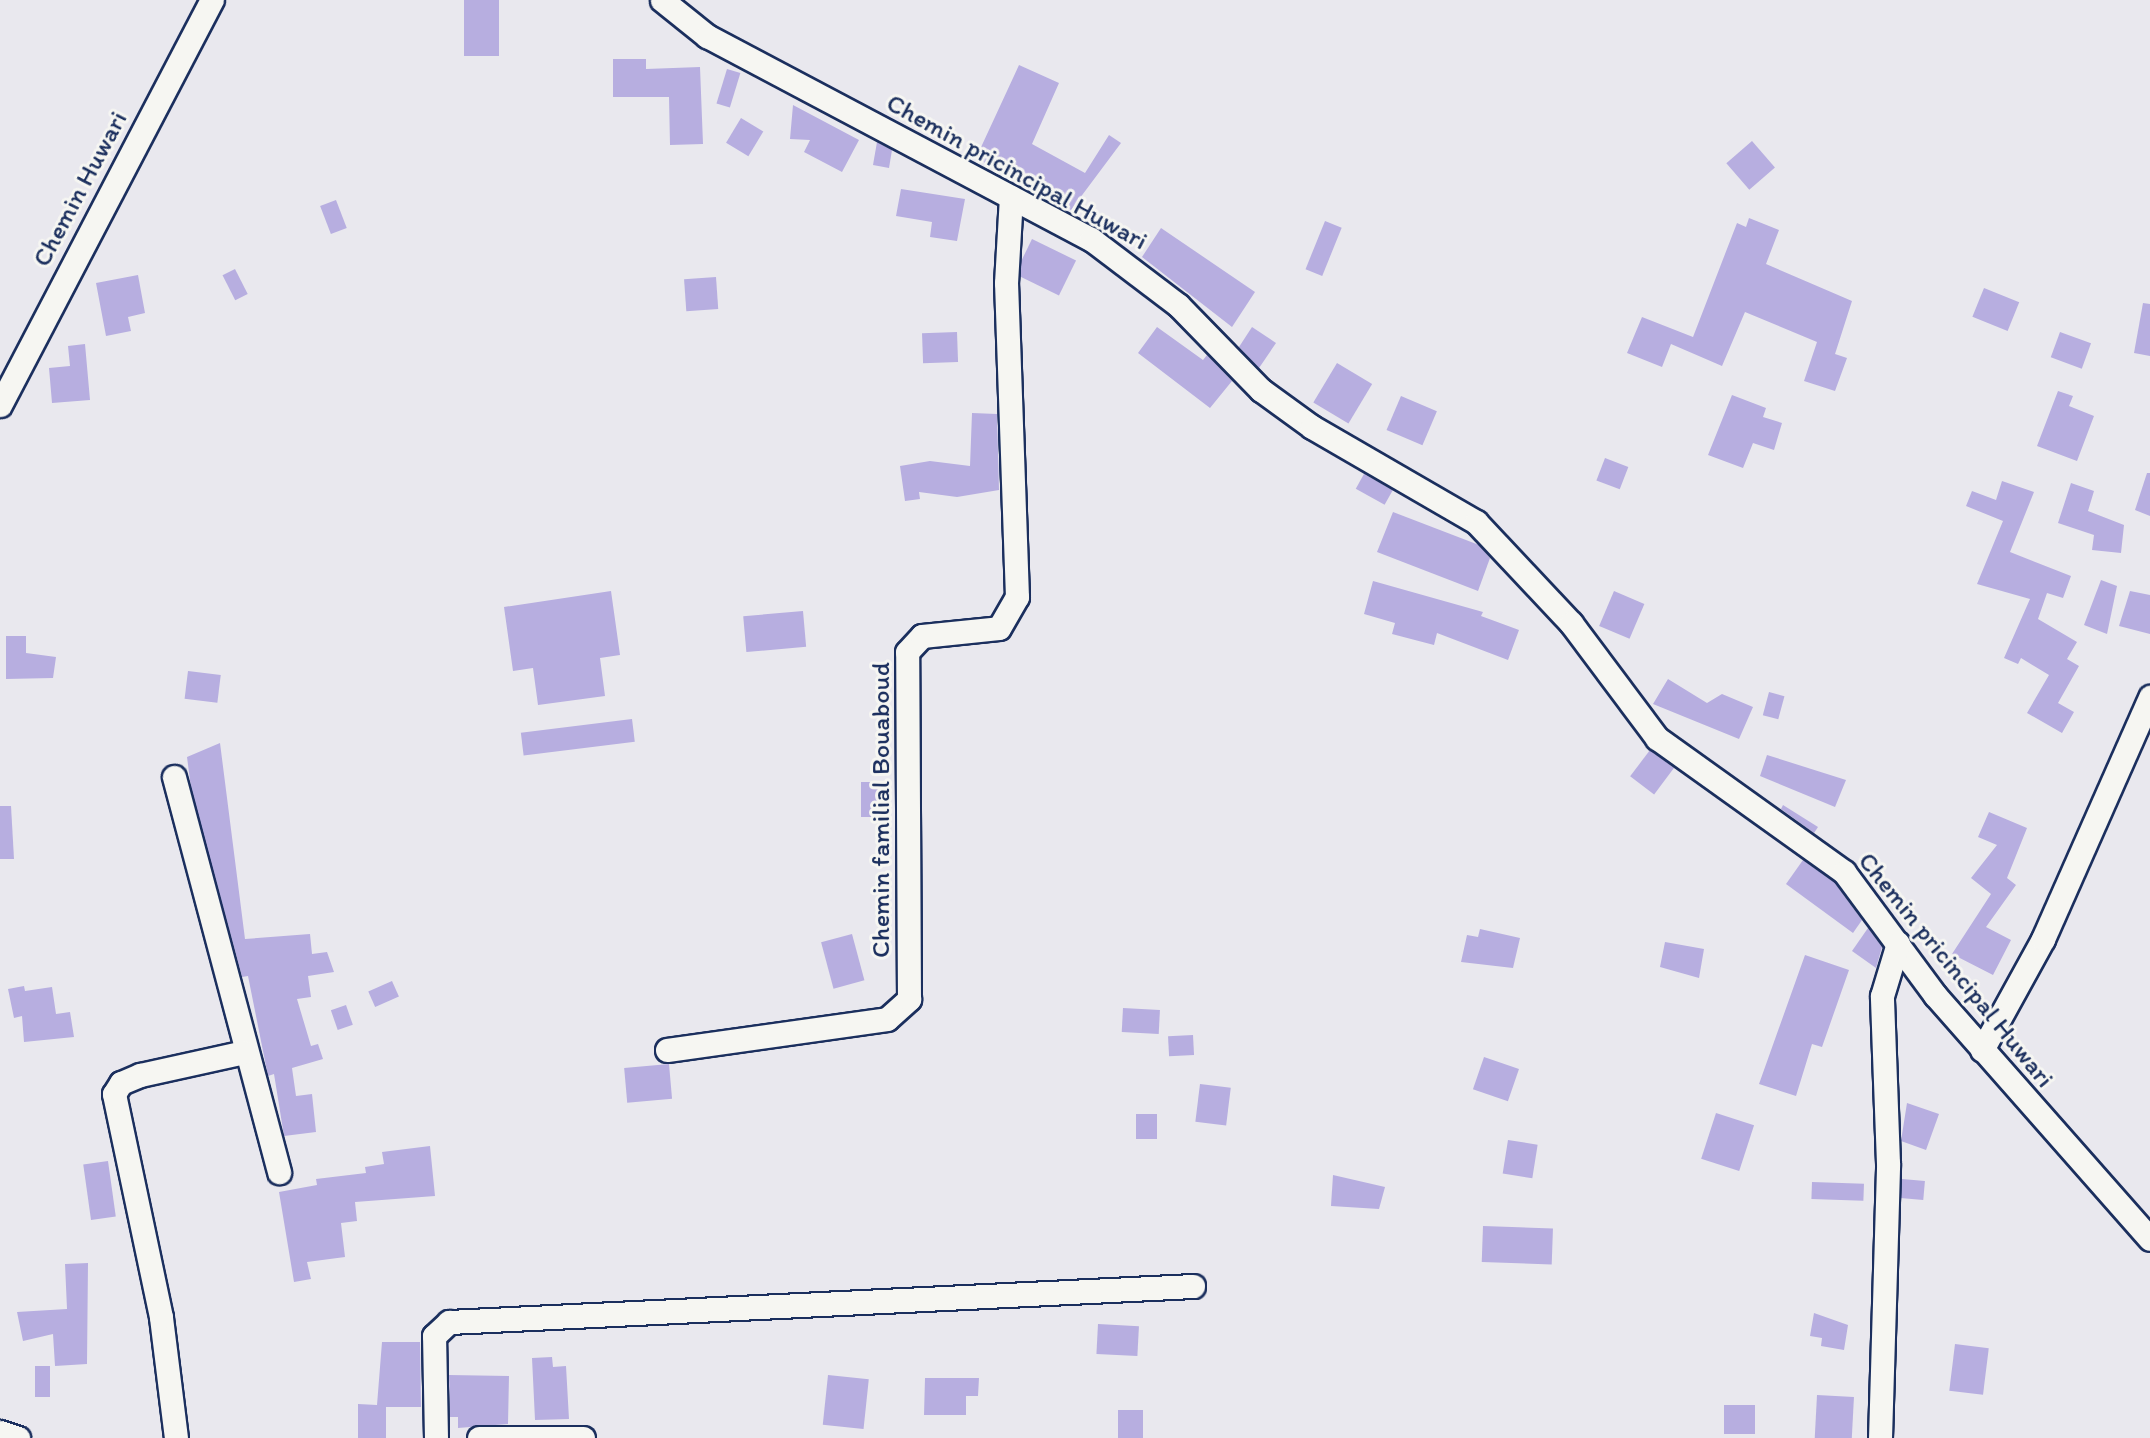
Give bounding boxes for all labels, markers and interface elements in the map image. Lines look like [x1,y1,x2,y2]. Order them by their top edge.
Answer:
street label: Chemin pricincipal Huwari [881,87,1153,257]
street label: Chemin Huwari [26,106,134,272]
street label: Chemin familial Bouaboud [865,662,897,958]
street label: Chemin pricincipal Huwari [1852,846,2060,1094]

